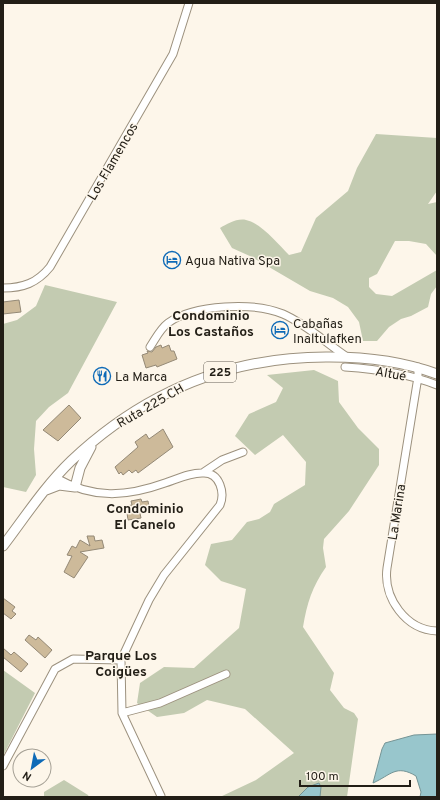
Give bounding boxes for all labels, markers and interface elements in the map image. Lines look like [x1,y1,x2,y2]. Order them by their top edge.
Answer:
street label: Los Flamencos [85,120,142,204]
hotel icon: Agua Nativa Spa [162,250,182,270]
place label: Agua Nativa Spa [185,254,280,270]
district label: Condominio Los Castaños [168,308,254,341]
place label: Cabañas Inaltulafken [293,317,362,348]
hotel icon: Cabañas Inaltulafken [270,320,290,340]
road number: 225 [204,362,236,382]
street label: Altué [374,364,407,386]
restaurant icon: La Marca [92,366,112,386]
place label: La Marca [115,370,167,386]
street label: Ruta 225 CH [115,381,187,432]
street label: La Marina [386,483,410,542]
district label: Condominio El Canelo [106,501,184,534]
district label: Parque Los Coigües [85,648,157,681]
north arrow [12,748,52,788]
scale bar [300,762,410,788]
text: N [20,768,34,784]
text: 100 m [306,769,339,785]

